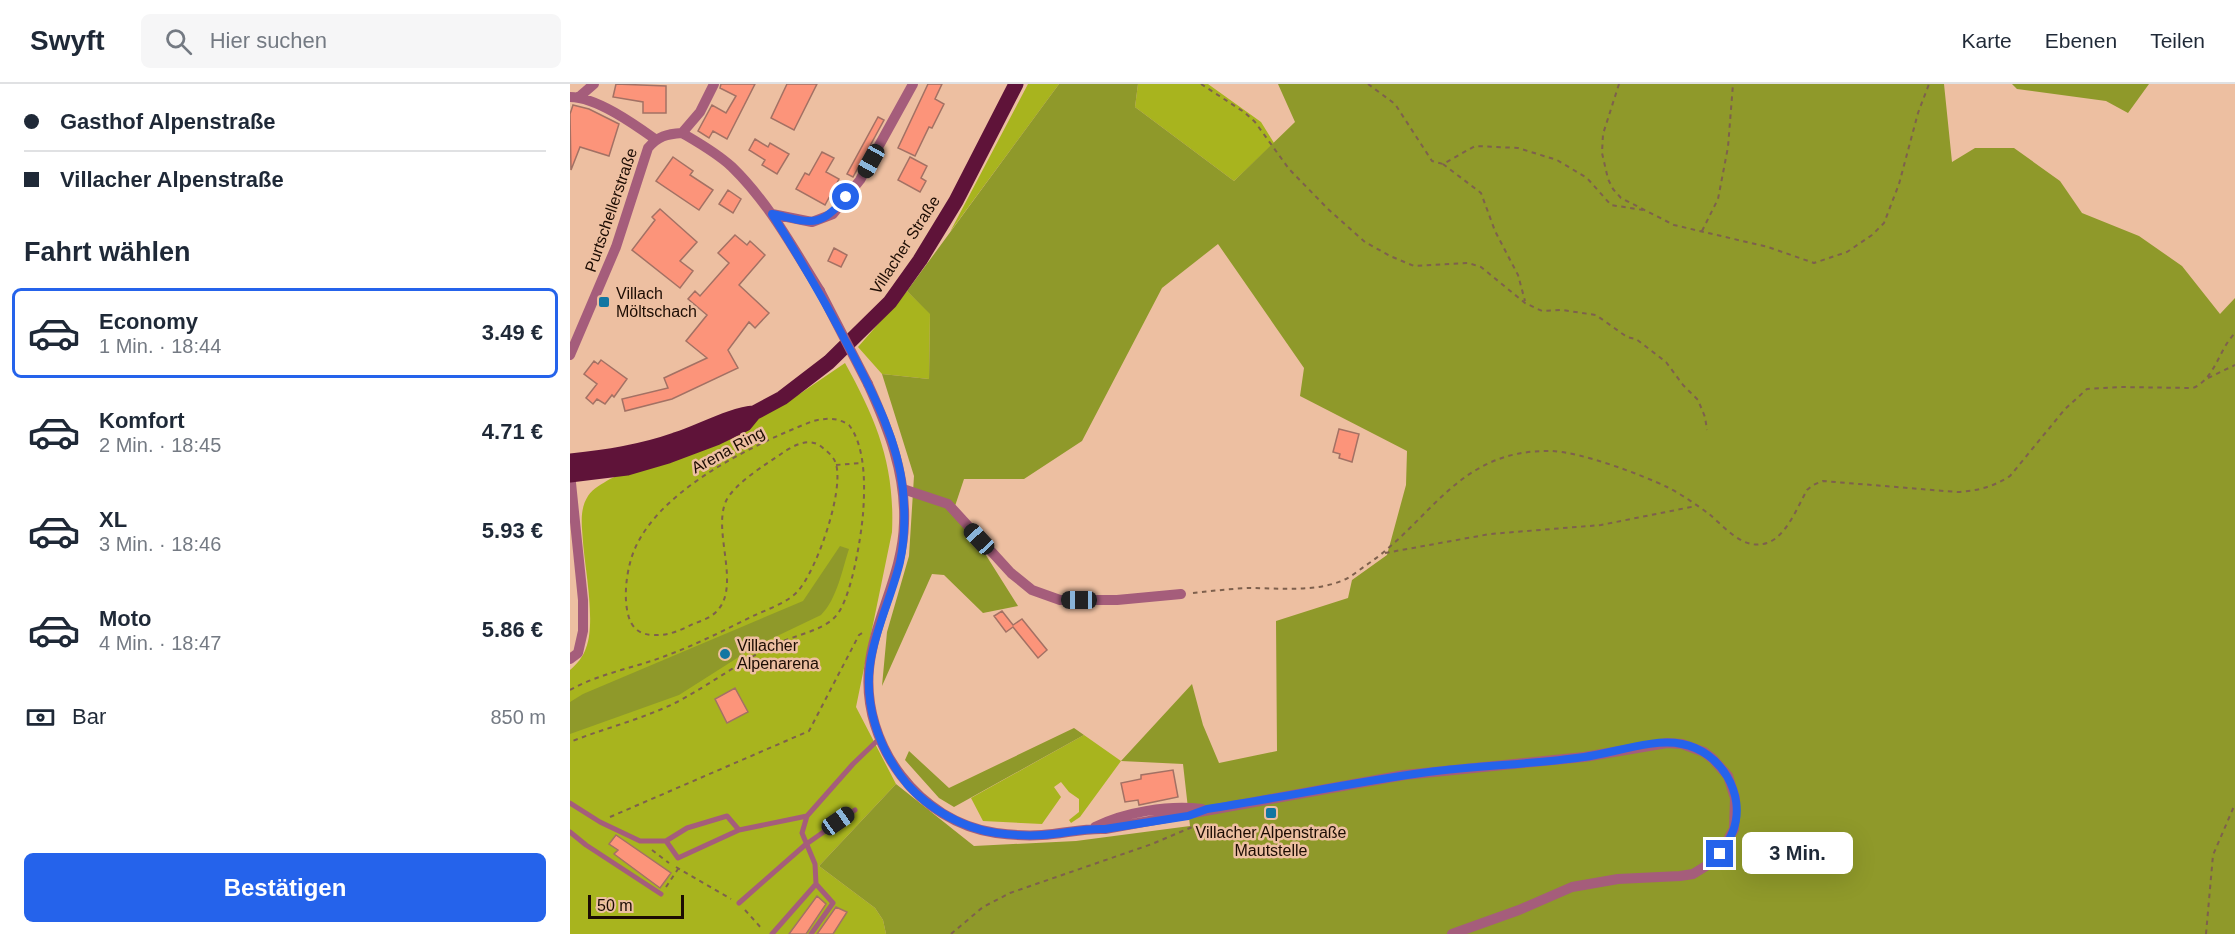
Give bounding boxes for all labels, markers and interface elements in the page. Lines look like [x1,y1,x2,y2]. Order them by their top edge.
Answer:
search box [141,14,561,68]
text: Swyft [30,25,105,56]
icon: search [162,25,195,58]
text: Hier suchen [210,28,327,53]
text: Karte [1962,29,2012,52]
text: Ebenen [2045,29,2117,52]
text: Teilen [2150,29,2205,52]
text: Gasthof Alpenstraße [60,109,276,134]
car [854,141,888,181]
street label: Purtschellerstraße [582,146,640,274]
text: Villacher Alpenstraße [60,167,284,192]
route start [832,183,859,210]
street label: Villacher Straße [867,193,943,297]
text: Fahrt wählen [24,237,191,267]
place label: Villach Möltschach [616,285,697,320]
marker: Villach Möltschach [597,295,611,309]
icon: car [27,306,81,360]
text: Economy [99,309,198,334]
text: 3.49 € [482,320,543,345]
text: 1 Min. · 18:44 [99,335,221,357]
icon: car [27,405,81,459]
text: Komfort [99,408,185,433]
text: 4.71 € [482,419,543,444]
street label: Arena Ring [689,424,767,476]
text: 2 Min. · 18:45 [99,434,221,456]
icon: car [27,504,81,558]
text: XL [99,507,127,532]
text: 5.93 € [482,518,543,543]
car [960,520,998,558]
text: 3 Min. · 18:46 [99,533,221,555]
car [1061,591,1097,609]
icon: car [27,603,81,657]
text: Moto [99,606,152,631]
text: 5.86 € [482,617,543,642]
text: 4 Min. · 18:47 [99,632,221,654]
place label: Villacher Alpenarena [737,637,819,672]
marker: Villacher Alpenarena [718,647,732,661]
icon: cash [24,701,57,734]
text: Bar [72,704,106,729]
text: 850 m [490,706,546,728]
car [818,803,858,839]
marker: Villacher Alpenstraße Mautstelle [1264,806,1278,820]
place label: Villacher Alpenstraße Mautstelle [1196,824,1347,859]
callout: 3 Min. [1741,833,1852,875]
route end [1706,840,1733,867]
text: 3 Min. [1769,842,1826,864]
button: Bestätigen [24,853,546,922]
scale bar [588,892,684,920]
text: 50 m [597,897,633,914]

